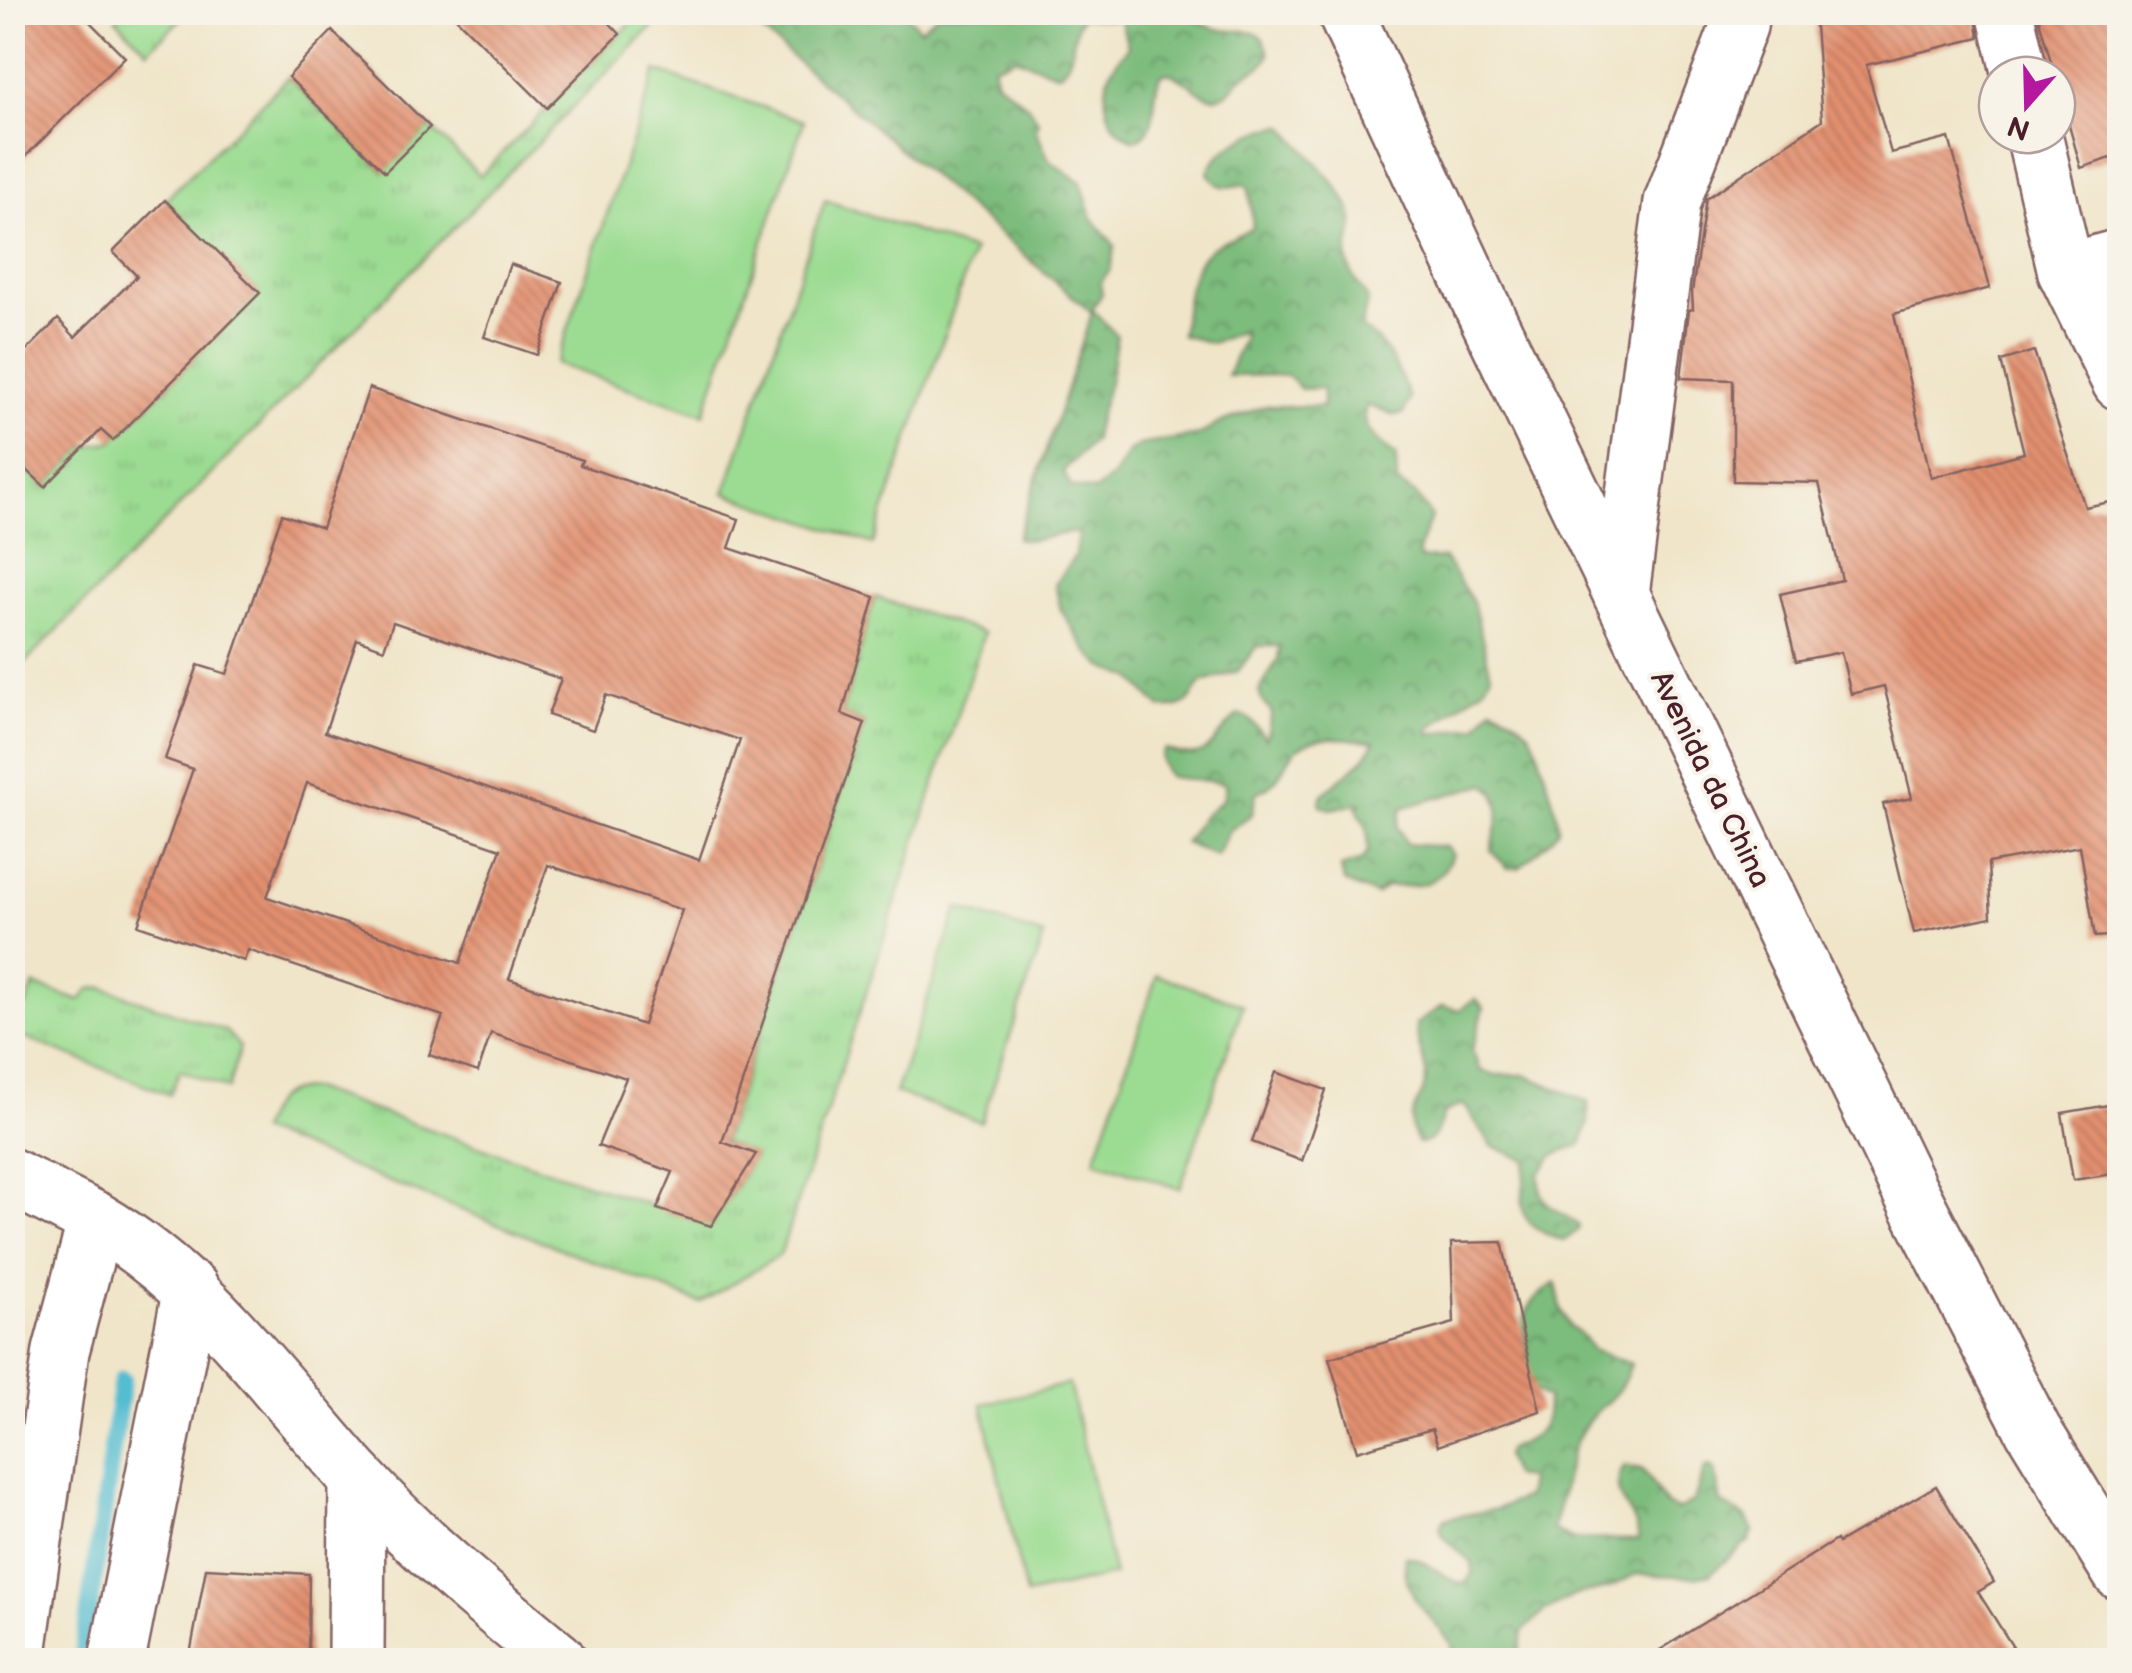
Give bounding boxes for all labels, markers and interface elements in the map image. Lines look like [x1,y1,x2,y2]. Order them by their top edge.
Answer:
north arrow [1977,55,2077,155]
text: N [2003,108,2034,146]
street label: Avenida da China [1642,665,1778,894]

